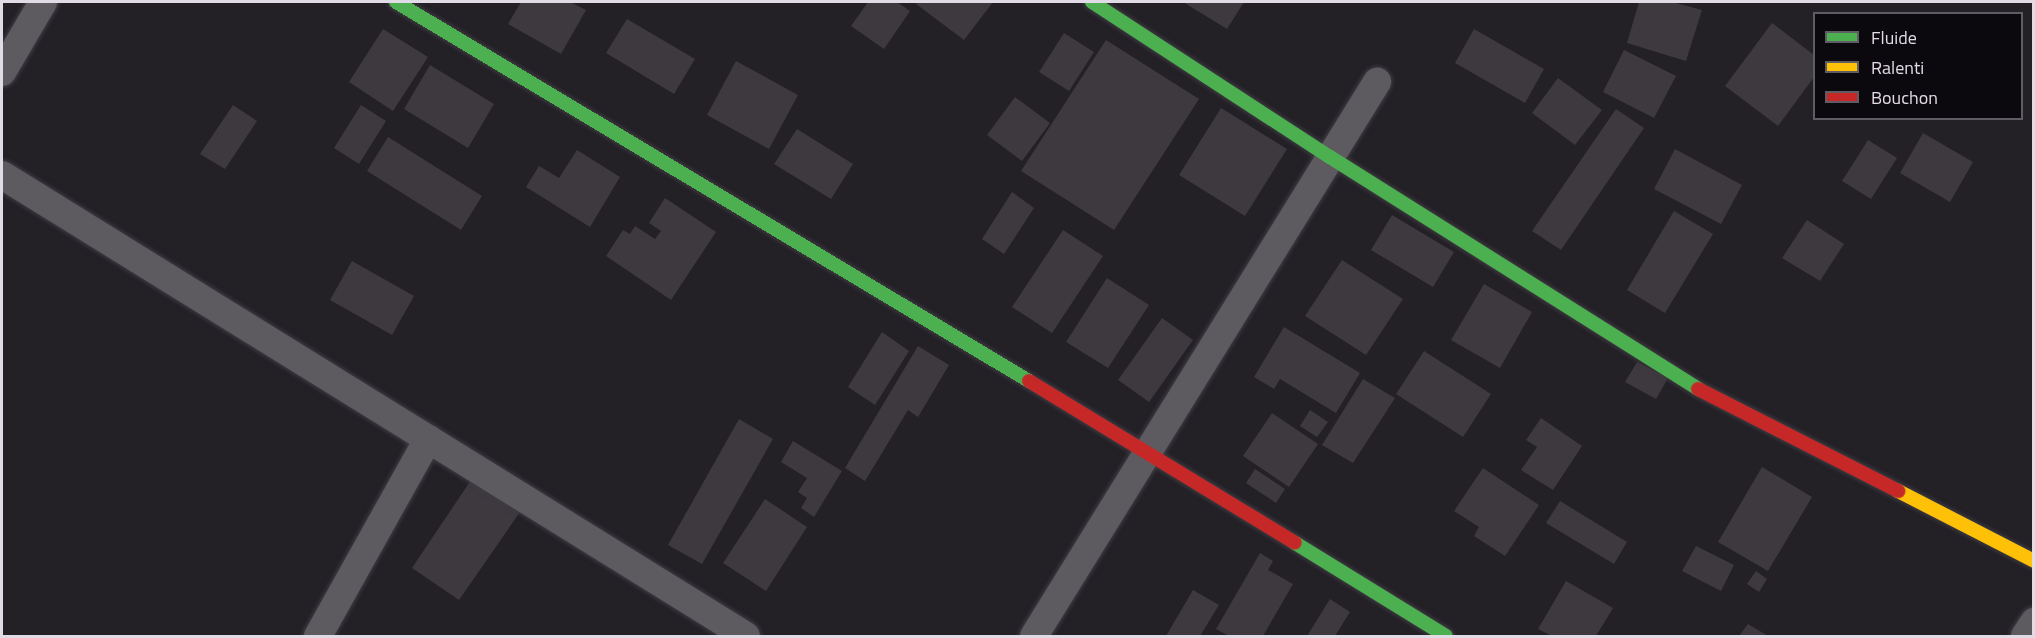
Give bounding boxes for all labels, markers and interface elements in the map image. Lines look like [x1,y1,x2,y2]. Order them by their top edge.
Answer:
legend [1813,12,2023,120]
text: Fluide [1871,24,1917,51]
text: Ralenti [1871,54,1924,81]
text: Bouchon [1871,84,1938,111]

